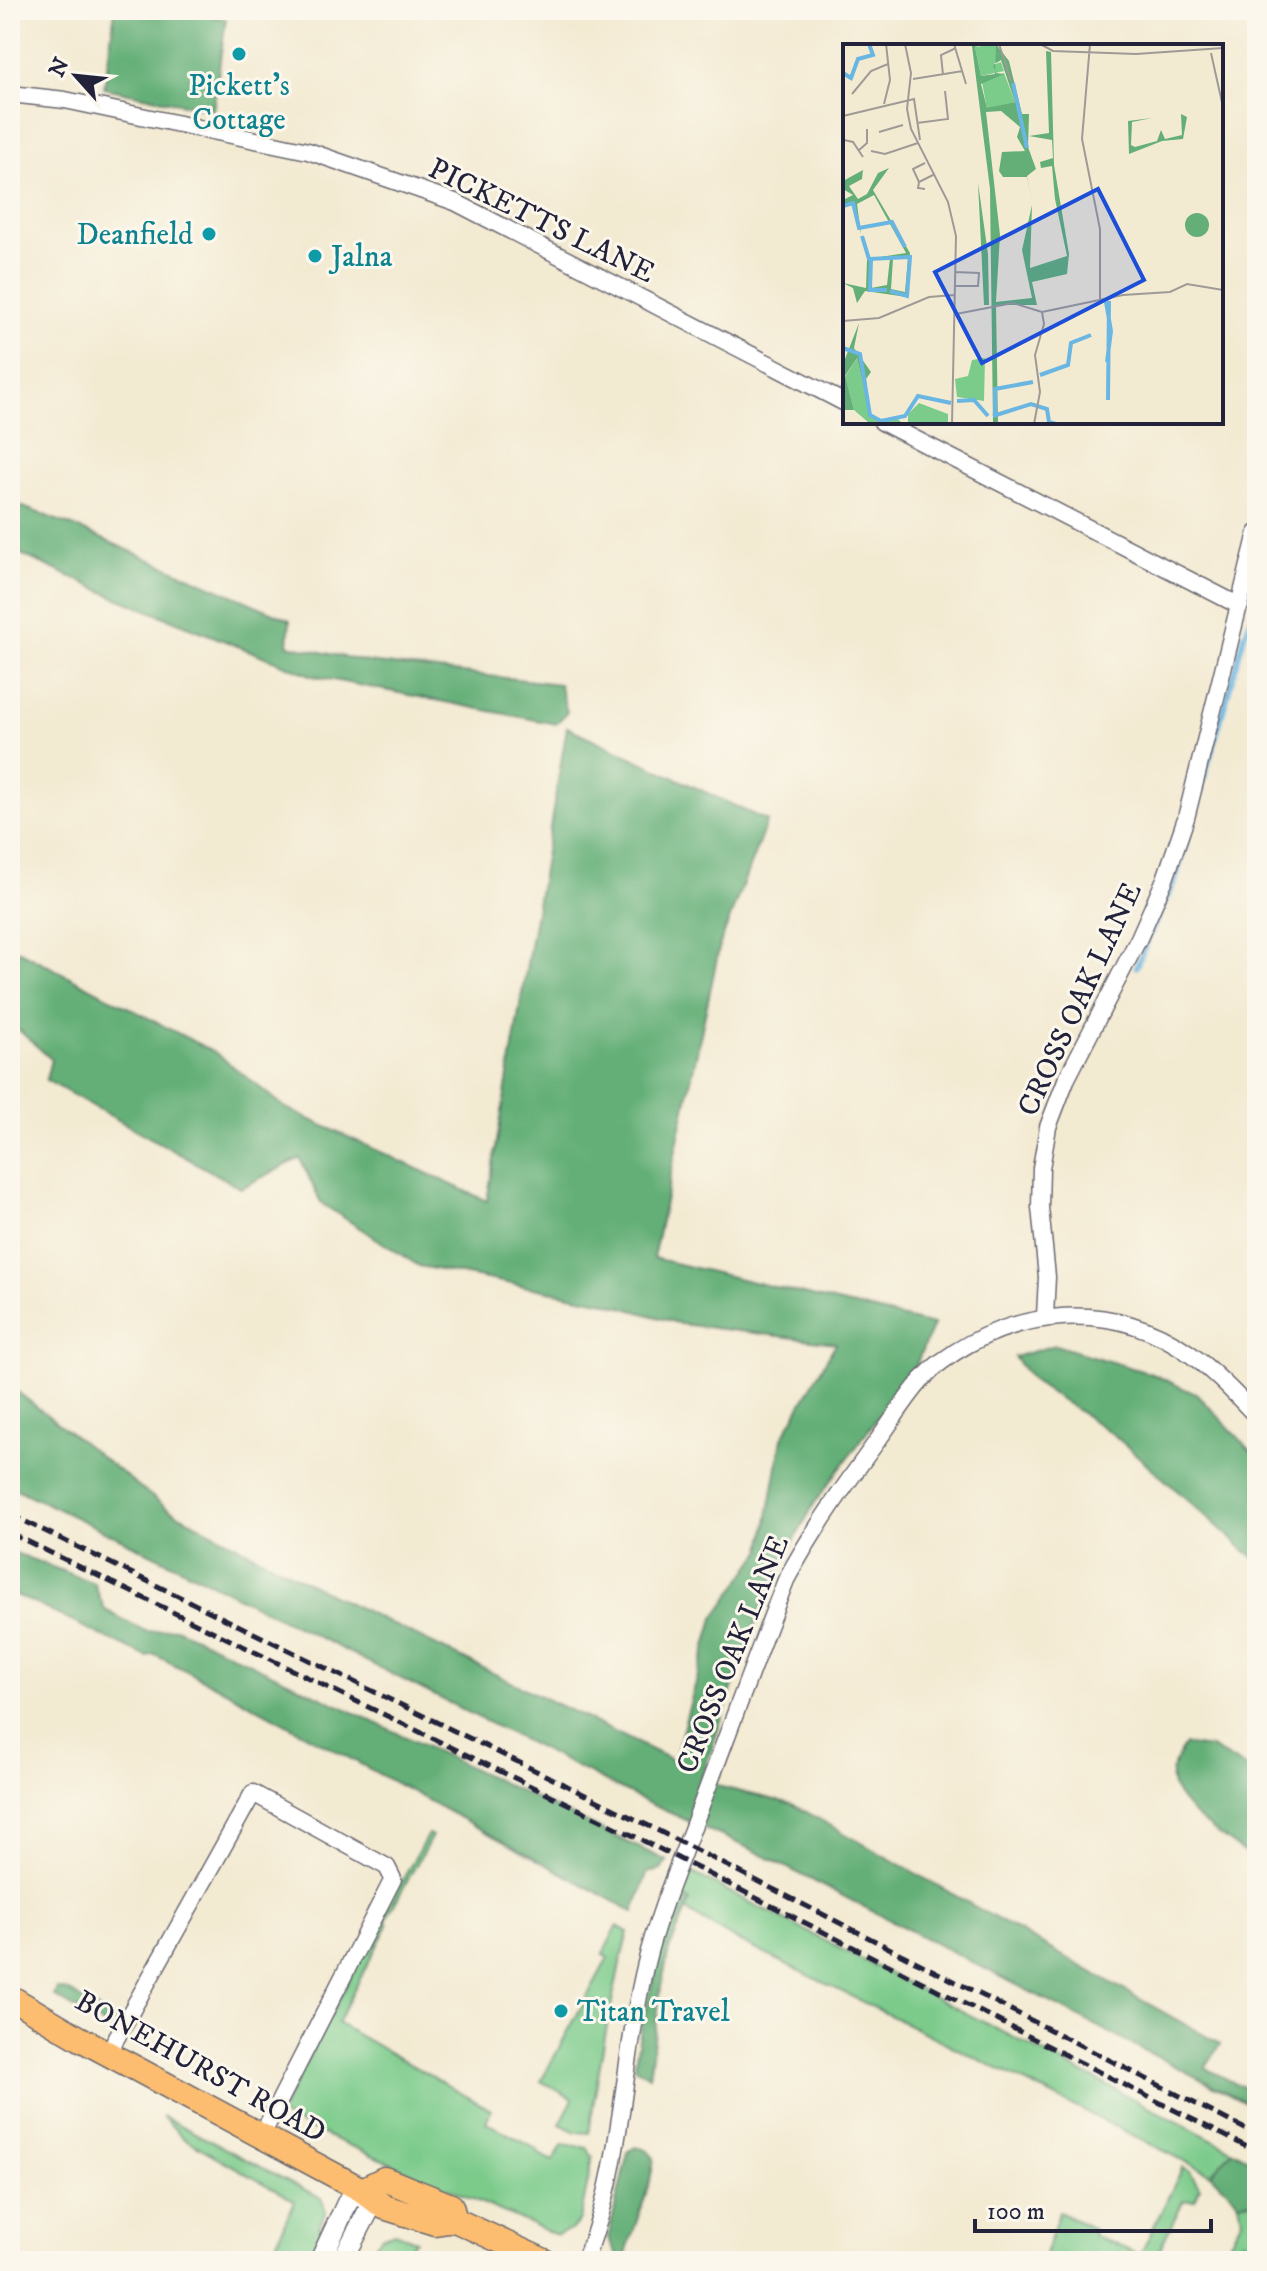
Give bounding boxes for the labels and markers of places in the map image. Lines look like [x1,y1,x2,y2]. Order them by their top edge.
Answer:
marker: Pickett's Cottage [230,45,248,63]
place label: Pickett's Cottage [188,68,290,139]
place label: Deanfield [76,217,193,254]
marker: Deanfield [200,225,218,243]
place label: Jalna [328,239,393,276]
marker: Jalna [306,247,324,265]
place label: Titan Travel [577,1994,730,2031]
marker: Titan Travel [552,2002,570,2020]

